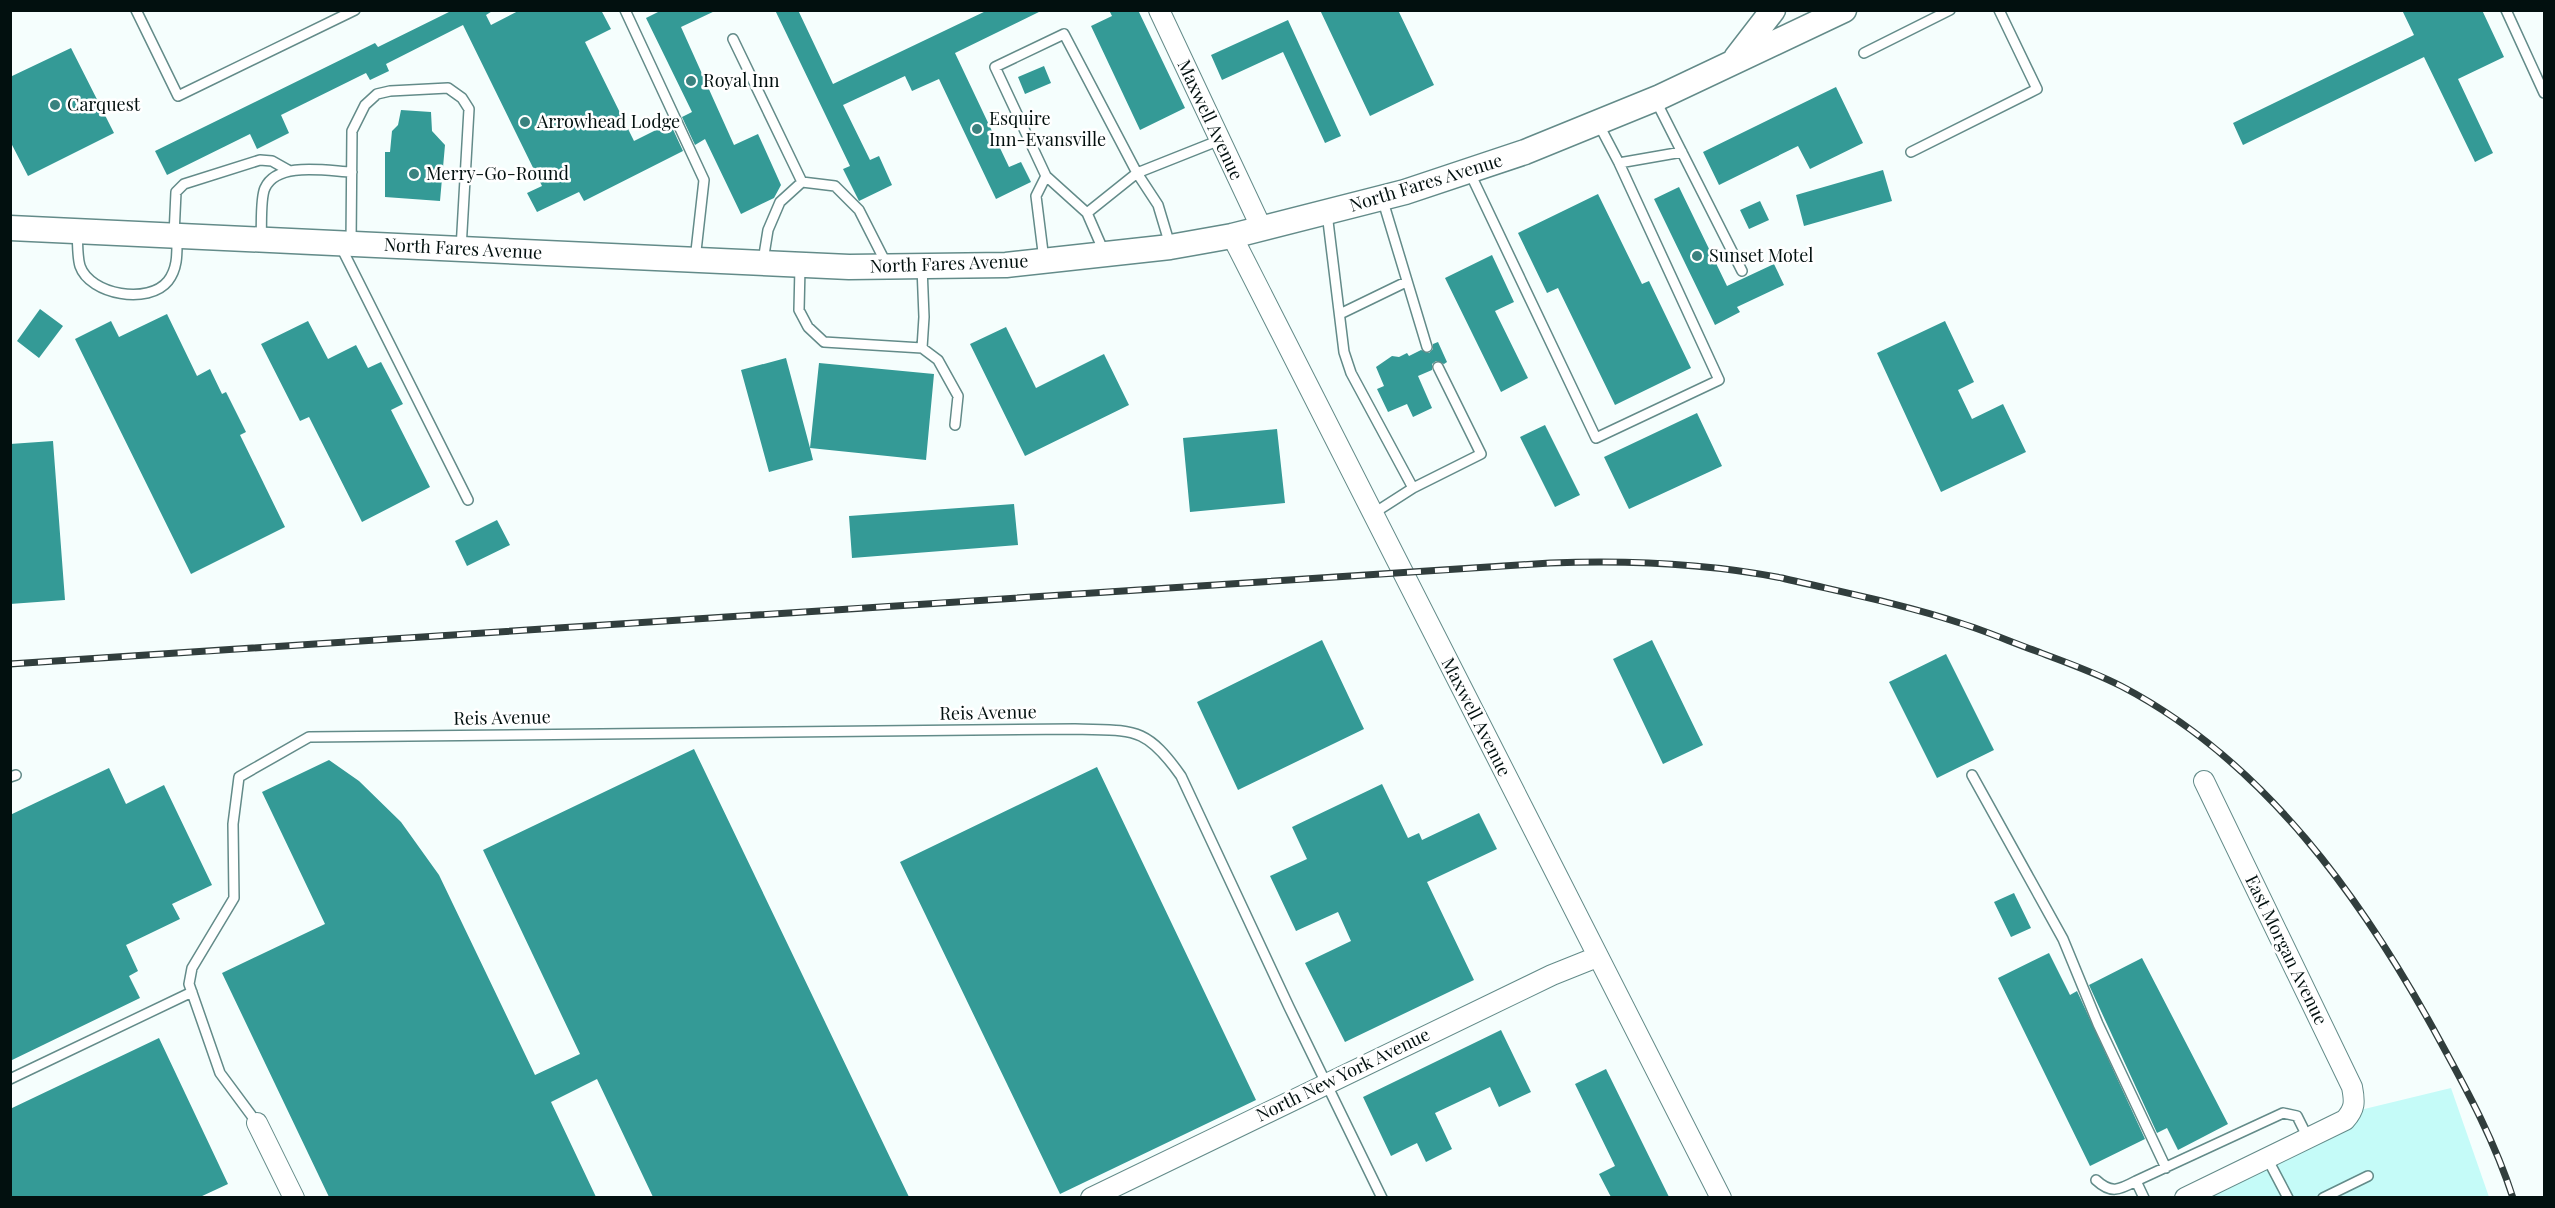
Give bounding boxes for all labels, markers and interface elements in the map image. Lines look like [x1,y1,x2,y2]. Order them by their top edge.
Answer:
street label: Maxwell Avenue [1173,55,1249,184]
place label: Royal Inn [703,68,780,92]
marker: Royal Inn [684,74,698,88]
place label: Carquest [67,92,141,116]
marker: Carquest [48,98,62,112]
place label: Esquire Inn-Evansville [989,106,1106,151]
place label: Arrowhead Lodge [536,109,680,133]
marker: Arrowhead Lodge [518,115,532,129]
marker: Esquire Inn-Evansville [970,122,984,136]
street label: North Fares Avenue [1346,147,1505,217]
place label: Merry-Go-Round [426,161,569,185]
marker: Merry-Go-Round [407,167,421,181]
street label: North Fares Avenue [383,232,543,264]
place label: Sunset Motel [1709,243,1813,267]
street label: North Fares Avenue [869,248,1029,278]
marker: Sunset Motel [1690,249,1704,263]
street label: Maxwell Avenue [1437,653,1517,780]
street label: Reis Avenue [939,699,1037,725]
street label: Reis Avenue [453,704,551,730]
street label: East Morgan Avenue [2240,871,2334,1029]
street label: North New York Avenue [1252,1022,1433,1127]

